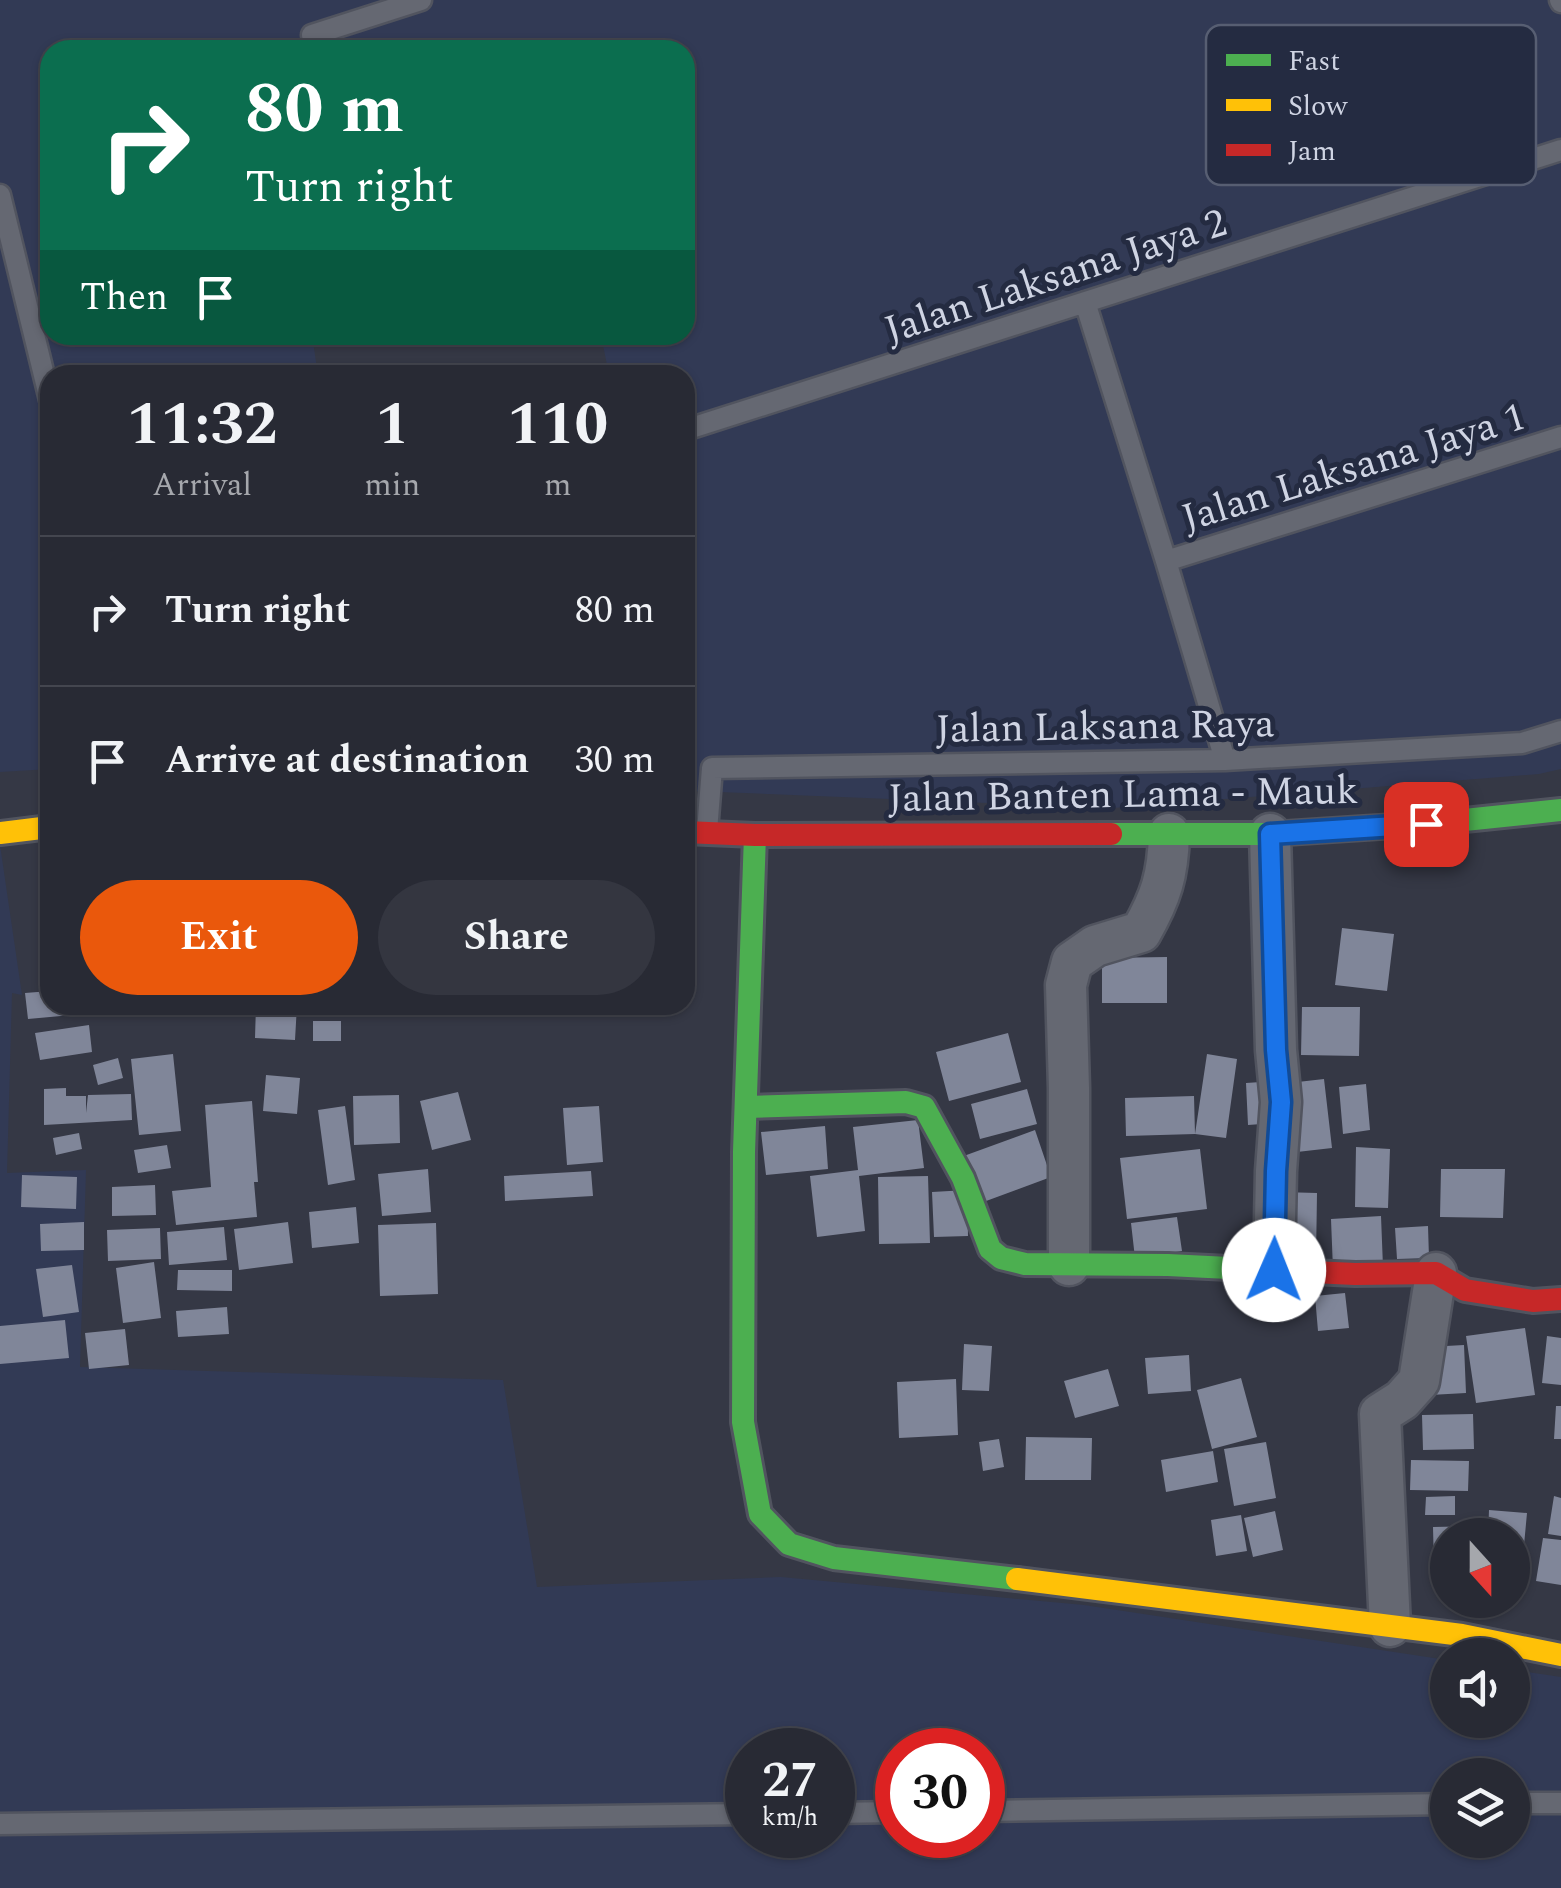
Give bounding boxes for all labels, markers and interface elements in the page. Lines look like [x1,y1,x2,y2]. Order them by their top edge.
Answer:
legend [1206,25,1536,185]
text: Fast [1288,40,1340,83]
text: 80 m [245,57,404,163]
icon: right [80,80,210,210]
text: Slow [1288,85,1348,128]
text: Jam [1288,130,1336,173]
text: Turn right [245,153,454,222]
street label: Jalan Laksana Jaya 2 [877,193,1235,361]
text: Then [80,269,168,327]
icon: arrive [188,270,243,325]
text: 11:32 [127,379,278,471]
text: 1 [376,379,409,471]
text: 110 [507,379,608,471]
street label: Jalan Laksana Jaya 1 [1174,387,1533,550]
text: Arrival [152,461,252,510]
text: min [364,461,420,510]
text: m [544,461,571,510]
text: Turn right [165,582,350,640]
text: 80 m [575,582,655,640]
icon: right [80,584,135,639]
street label: Jalan Laksana Raya [935,694,1275,761]
text: Arrive at destination [165,732,529,790]
text: 30 m [575,732,655,790]
icon: arrive [80,734,135,789]
street label: Jalan Banten Lama - Mauk [887,761,1359,830]
pin [1384,782,1469,867]
icon: arrive [1399,797,1454,852]
button: Exit [80,880,358,995]
button: Share [378,880,655,995]
position arrow [1222,1218,1326,1322]
north arrow [1430,1518,1530,1618]
map controls [1430,1518,1530,1858]
button: sound [1430,1638,1530,1738]
speed limit sign: 30 [875,1728,1005,1858]
text: 27 [762,1743,818,1819]
button: layers [1430,1758,1530,1858]
text: km/h [762,1799,818,1837]

